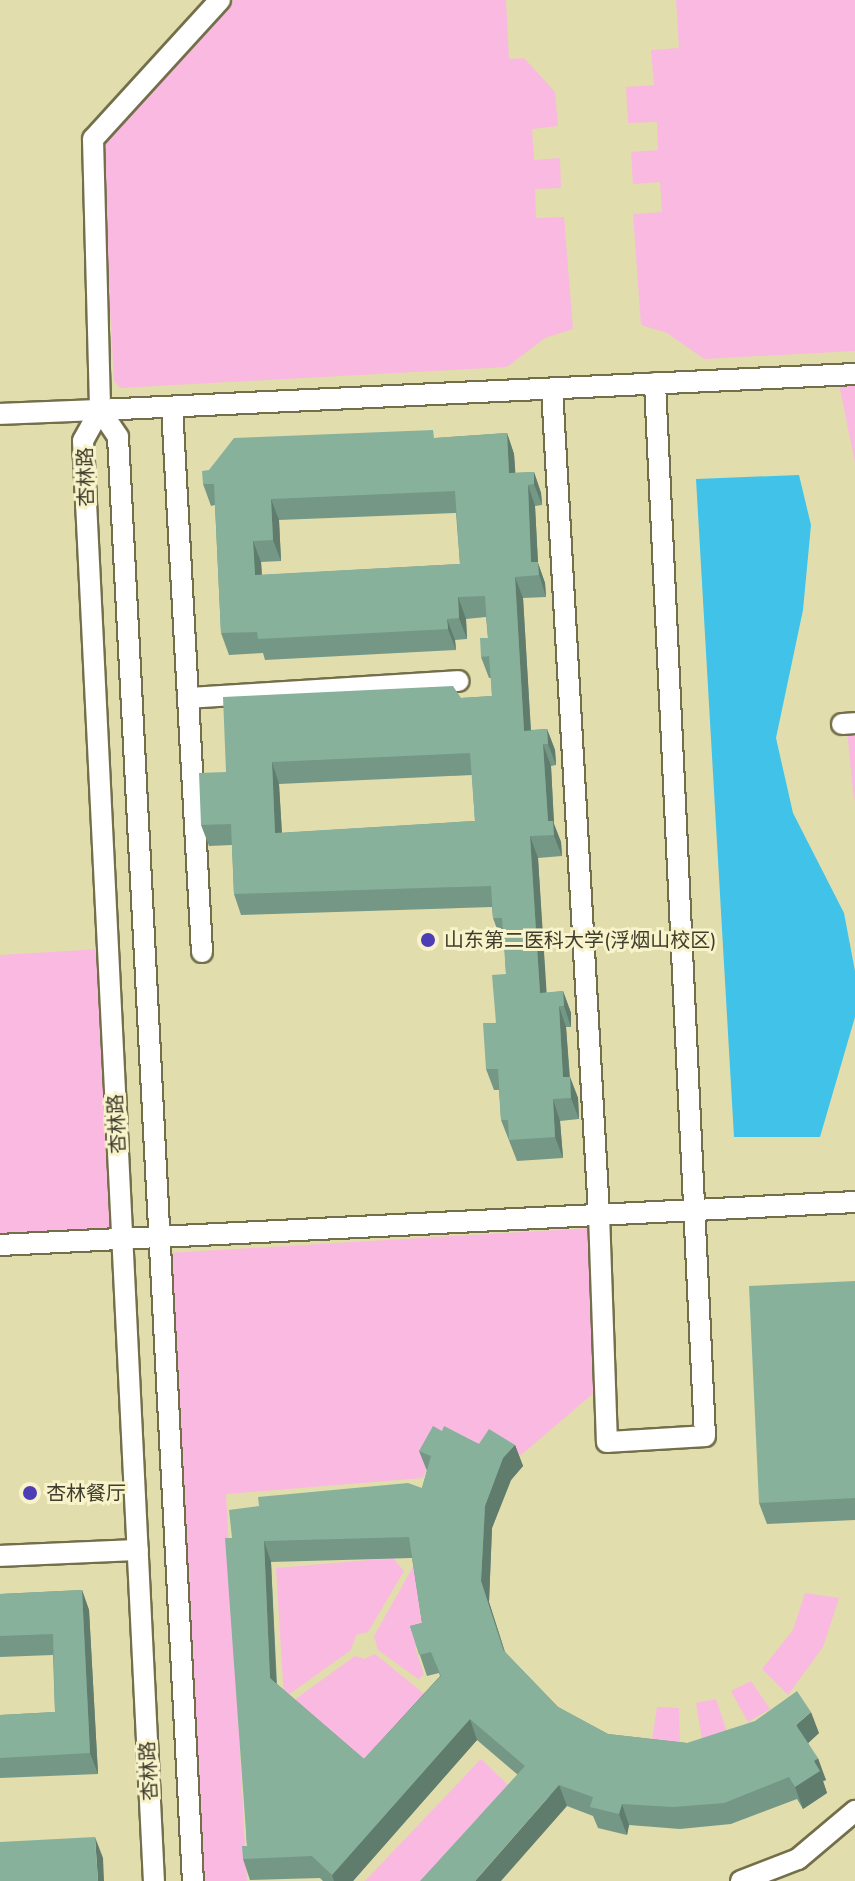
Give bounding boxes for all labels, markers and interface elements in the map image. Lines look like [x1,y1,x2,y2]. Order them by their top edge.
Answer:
street label: 杏林路 [73,447,99,507]
place label: 山东第二医科大学(浮烟山校区) [444,928,717,952]
marker: 山东第二医科大学(浮烟山校区) [419,931,437,949]
street label: 杏林路 [103,1093,131,1155]
place label: 杏林餐厅 [46,1481,126,1505]
marker: 杏林餐厅 [21,1484,39,1502]
street label: 杏林路 [135,1740,163,1802]

